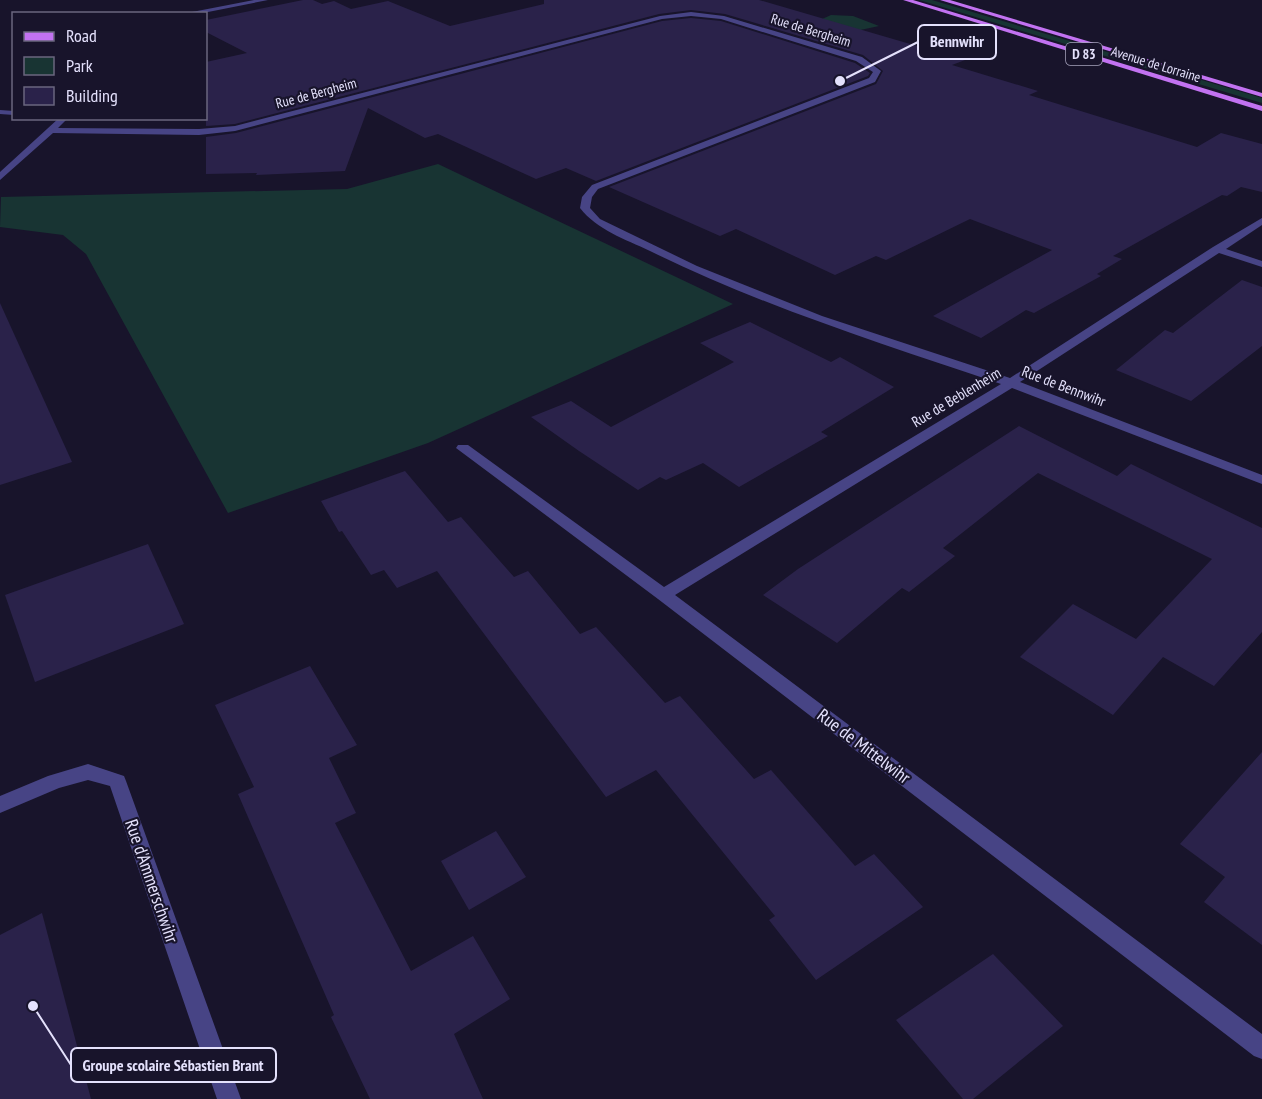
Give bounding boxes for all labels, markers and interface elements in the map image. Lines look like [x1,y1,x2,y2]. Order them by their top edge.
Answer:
street label: Rue de Bergheim [769,9,853,51]
legend [12,12,207,120]
text: Road [66,24,97,47]
callout: Bennwihr [918,25,996,59]
text: Bennwihr [930,31,984,51]
street label: Avenue de Lorraine [1109,42,1203,86]
road number: D 83 [1066,43,1102,65]
text: Park [66,54,93,77]
street label: Rue de Bergheim [274,74,358,112]
text: Building [66,84,118,107]
street label: Rue de Bennwihr [1019,361,1109,411]
street label: Rue de Beblenheim [908,363,1004,431]
street label: Rue de Mittelwihr [813,703,915,789]
street label: Rue d'Ammerschwihr [120,816,184,946]
callout: Groupe scolaire Sébastien Brant [71,1048,276,1082]
text: Groupe scolaire Sébastien Brant [83,1055,264,1075]

